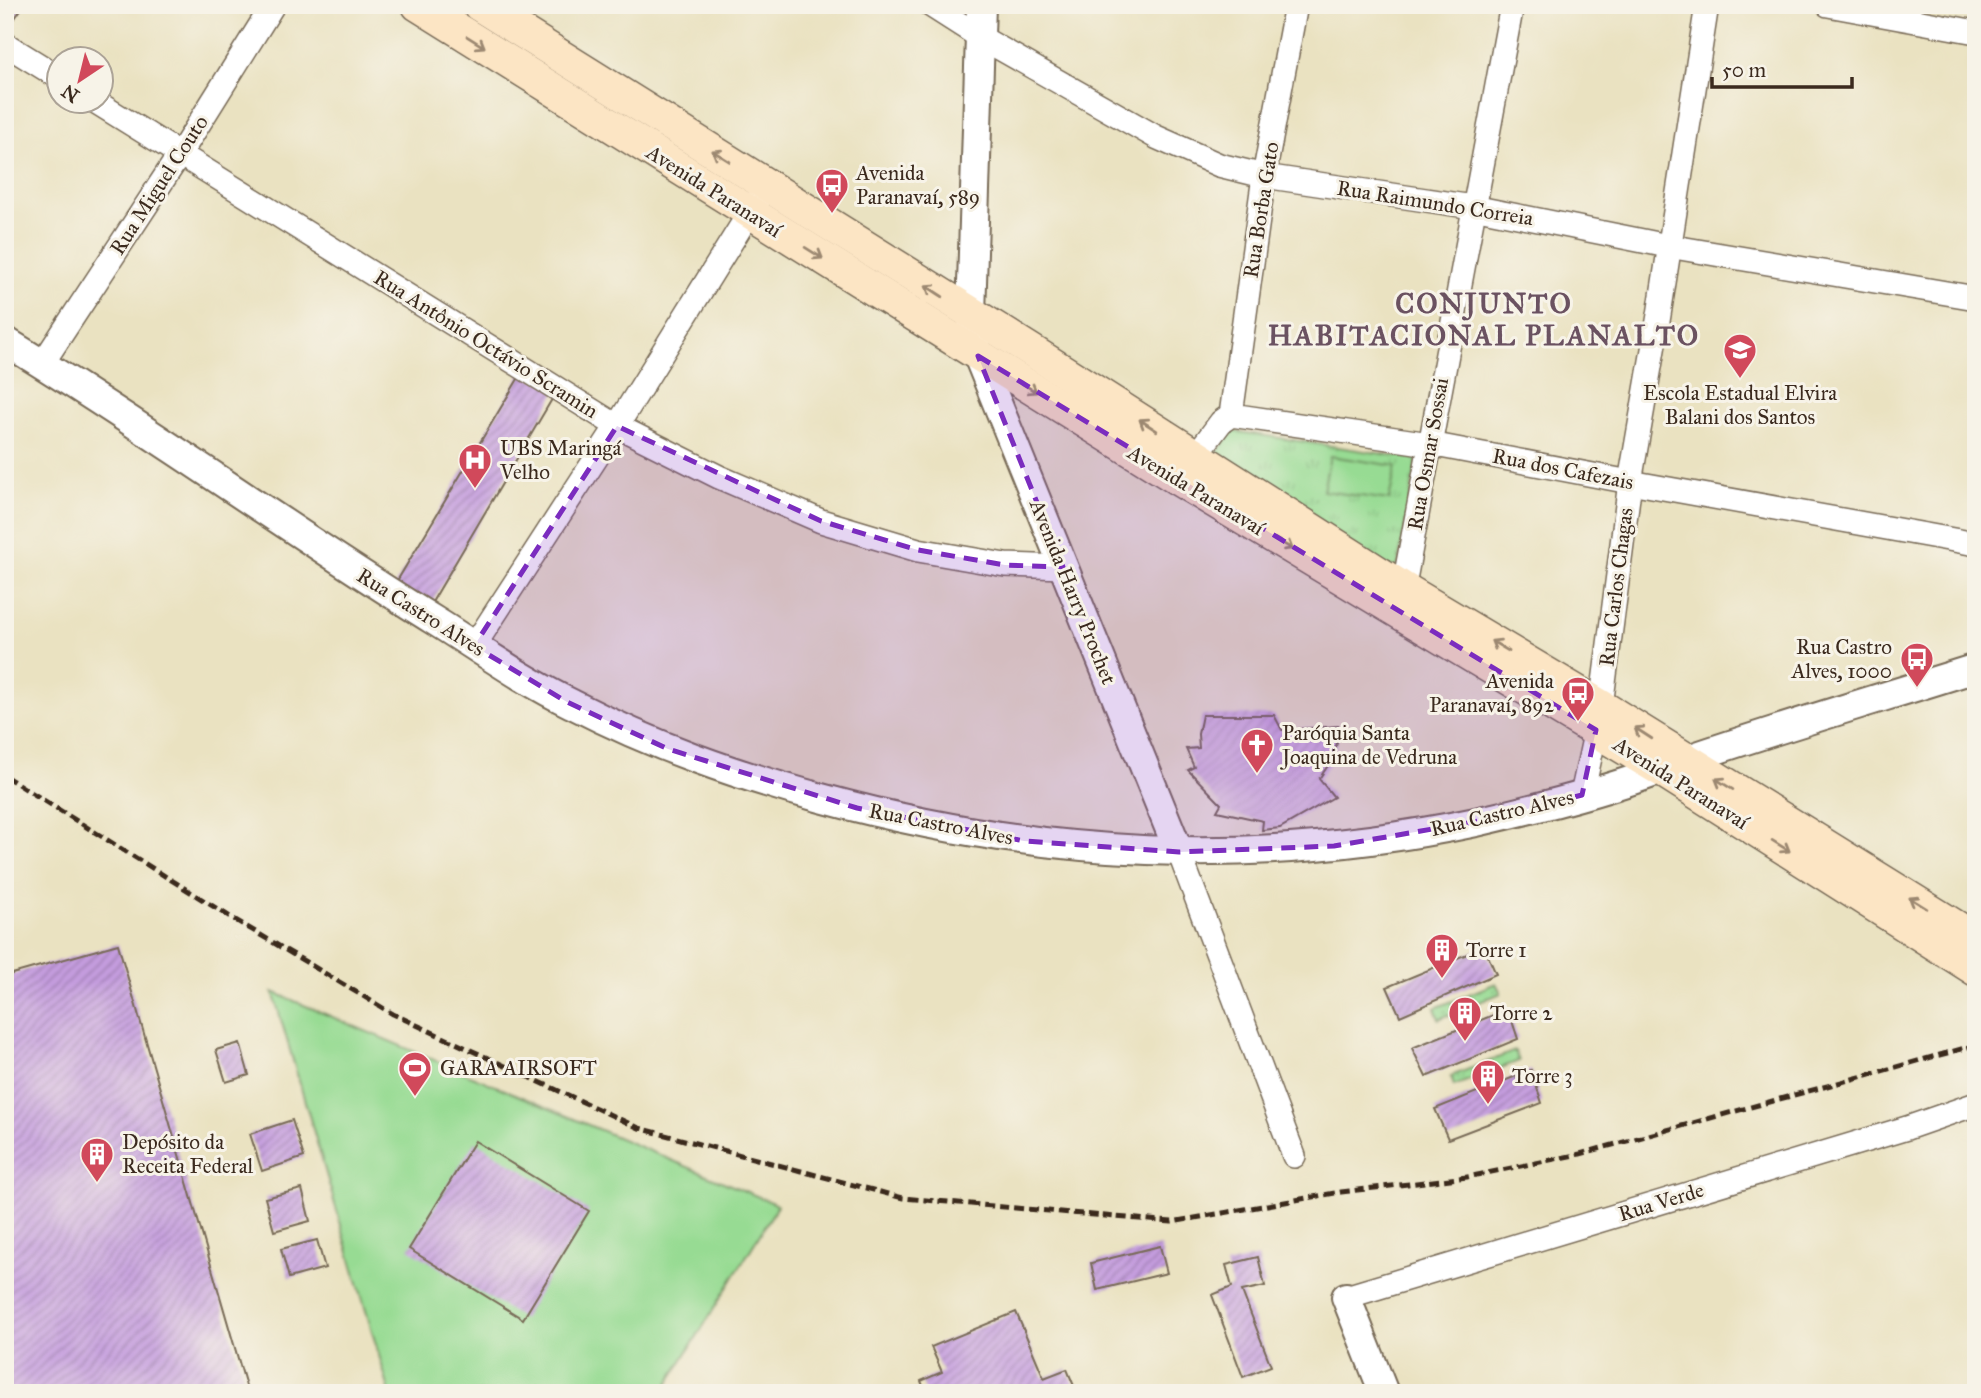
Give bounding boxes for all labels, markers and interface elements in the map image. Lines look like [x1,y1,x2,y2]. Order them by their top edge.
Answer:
one-way arrow [465,35,485,49]
north arrow [46,46,116,116]
scale bar [1712,46,1852,90]
text: 50 m [1722,57,1767,83]
text: N [57,79,84,108]
street label: Rua Miguel Couto [104,110,214,260]
street label: Avenida Paranavaí [641,138,788,244]
street label: Rua Borba Gato [1237,140,1285,280]
one-way arrow [712,148,732,162]
place label: Avenida Paranavaí, 589 [855,160,980,210]
bus stop icon: Avenida Paranavaí, 589 [813,166,851,215]
street label: Rua Raimundo Correia [1335,175,1535,231]
one-way arrow [804,246,824,260]
street label: Rua Antônio Octávio Scramin [369,264,603,424]
one-way arrow [925,283,945,297]
district label: CONJUNTO HABITACIONAL PLANALTO [1268,286,1700,353]
school or university icon: Escola Estadual Elvira Balani dos Santos [1721,331,1759,380]
street label: Rua Osmar Sossai [1402,375,1454,532]
one-way arrow [1017,380,1037,394]
place label: Escola Estadual Elvira Balani dos Santos [1643,380,1837,430]
one-way arrow [1138,418,1158,432]
place label: UBS Maringá Velho [499,435,621,485]
street label: Avenida Paranavaí [1122,438,1270,542]
hospital icon: UBS Maringá Velho [456,441,494,490]
street label: Rua dos Cafezais [1490,443,1636,495]
street label: Avenida Harry Prochet [1024,495,1122,689]
street label: Rua Carlos Chagas [1593,506,1639,668]
one-way arrow [1274,537,1294,551]
street label: Rua Castro Alves [352,562,490,662]
place label: Rua Castro Alves, 1000 [1790,634,1892,684]
one-way arrow [1491,638,1511,652]
bus stop icon: Rua Castro Alves, 1000 [1898,640,1936,689]
place label: Avenida Paranavaí, 892 [1429,668,1555,718]
bus stop icon: Avenida Paranavaí, 892 [1559,674,1597,723]
place label: Paróquia Santa Joaquina de Vedruna [1280,720,1457,770]
one-way arrow [1634,725,1654,739]
church icon: Paróquia Santa Joaquina de Vedruna [1238,726,1276,775]
street label: Avenida Paranavaí [1608,730,1755,836]
one-way arrow [1715,776,1735,790]
street label: Rua Castro Alves [1428,784,1576,842]
street label: Rua Castro Alves [867,797,1015,851]
one-way arrow [1770,840,1790,854]
one-way arrow [1908,896,1928,910]
building icon: Torre 1 [1423,931,1461,980]
place label: Torre 1 [1466,937,1526,963]
building icon: Torre 2 [1446,994,1484,1043]
place label: Torre 2 [1490,1000,1553,1026]
sports icon: GARA AIRSOFT [396,1049,434,1098]
place label: GARA AIRSOFT [440,1055,597,1081]
building icon: Torre 3 [1469,1057,1507,1106]
place label: Torre 3 [1512,1063,1573,1089]
place label: Depósito da Receita Federal [122,1129,254,1179]
building icon: Depósito da Receita Federal [78,1135,116,1184]
street label: Rua Verde [1615,1177,1707,1227]

